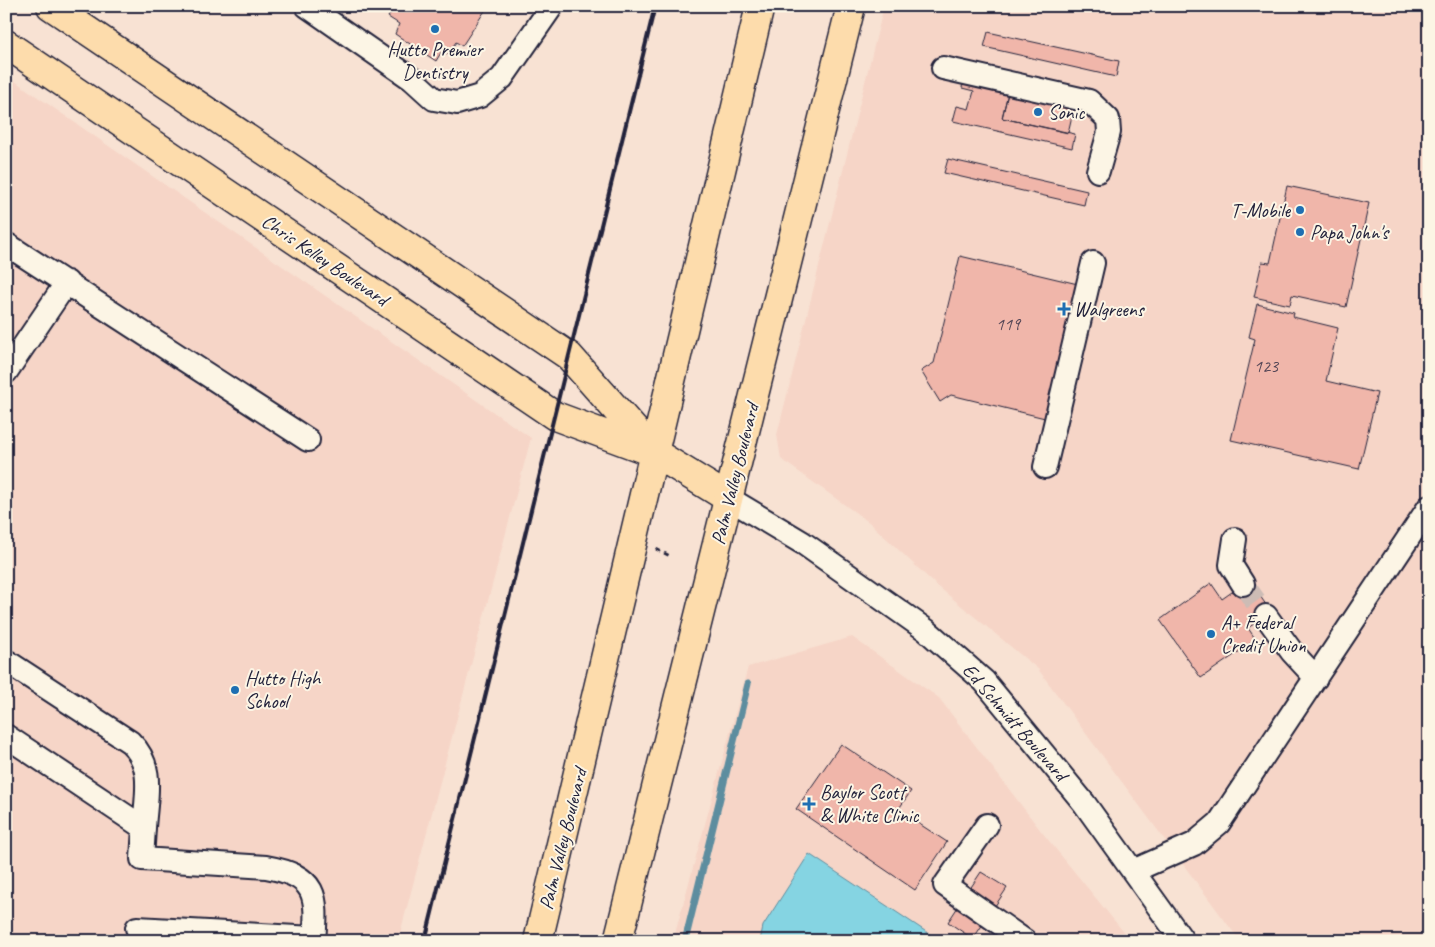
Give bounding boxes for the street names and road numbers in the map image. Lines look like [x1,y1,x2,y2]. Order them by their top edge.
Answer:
street label: Chris Kelley Boulevard [257,208,396,313]
street label: Palm Valley Boulevard [705,398,765,547]
street label: Ed Schmidt Boulevard [957,658,1075,788]
street label: Palm Valley Boulevard [533,763,593,912]

